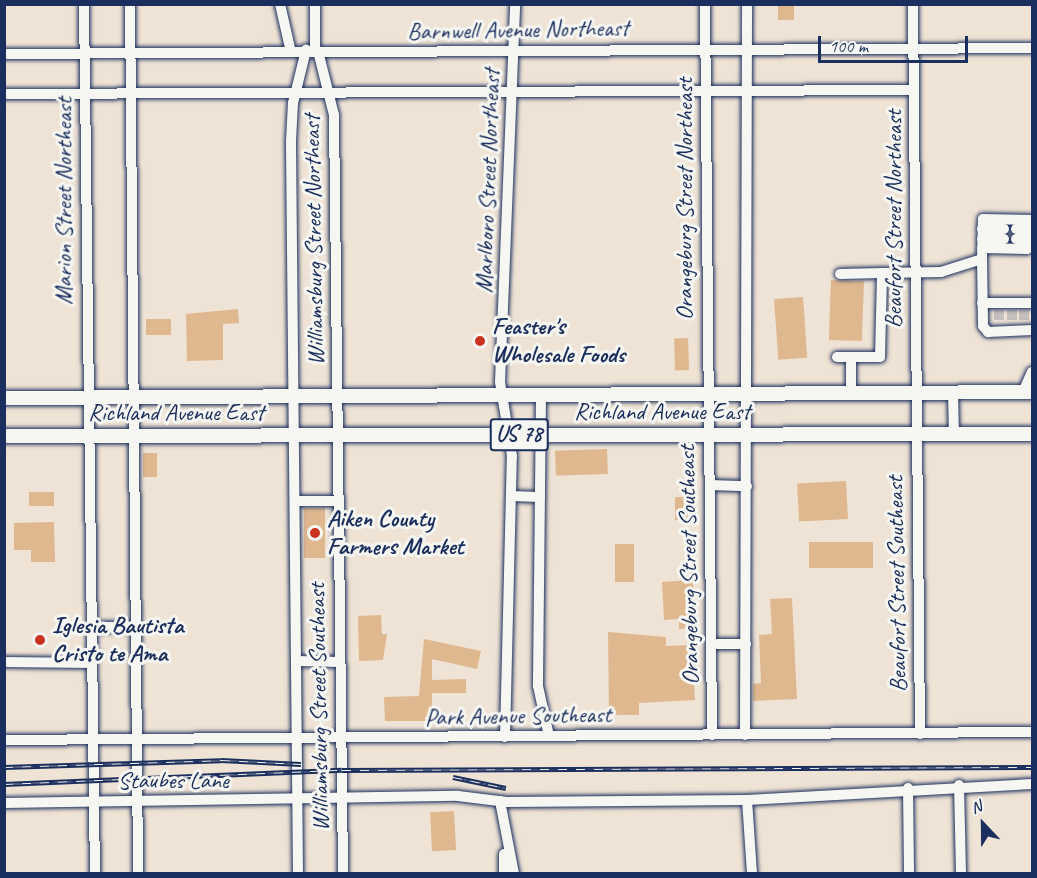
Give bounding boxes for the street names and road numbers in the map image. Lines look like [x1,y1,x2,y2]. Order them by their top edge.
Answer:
street label: Barnwell Avenue Northeast [407,14,629,46]
street label: Marlboro Street Northeast [470,68,506,294]
street label: Orangeburg Street Northeast [671,78,699,320]
street label: Marion Street Northeast [50,97,78,305]
street label: Beaufort Street Northeast [880,110,908,328]
street label: Williamsburg Street Northeast [297,114,331,366]
street label: Richland Avenue East [574,398,750,426]
street label: Richland Avenue East [88,399,264,427]
road number: US 78 [489,416,549,454]
street label: Orangeburg Street Southeast [673,445,705,685]
street label: Beaufort Street Southeast [881,475,913,693]
street label: Williamsburg Street Southeast [302,582,336,832]
street label: Park Avenue Southeast [424,700,612,732]
street label: Staubes Lane [118,767,228,795]

